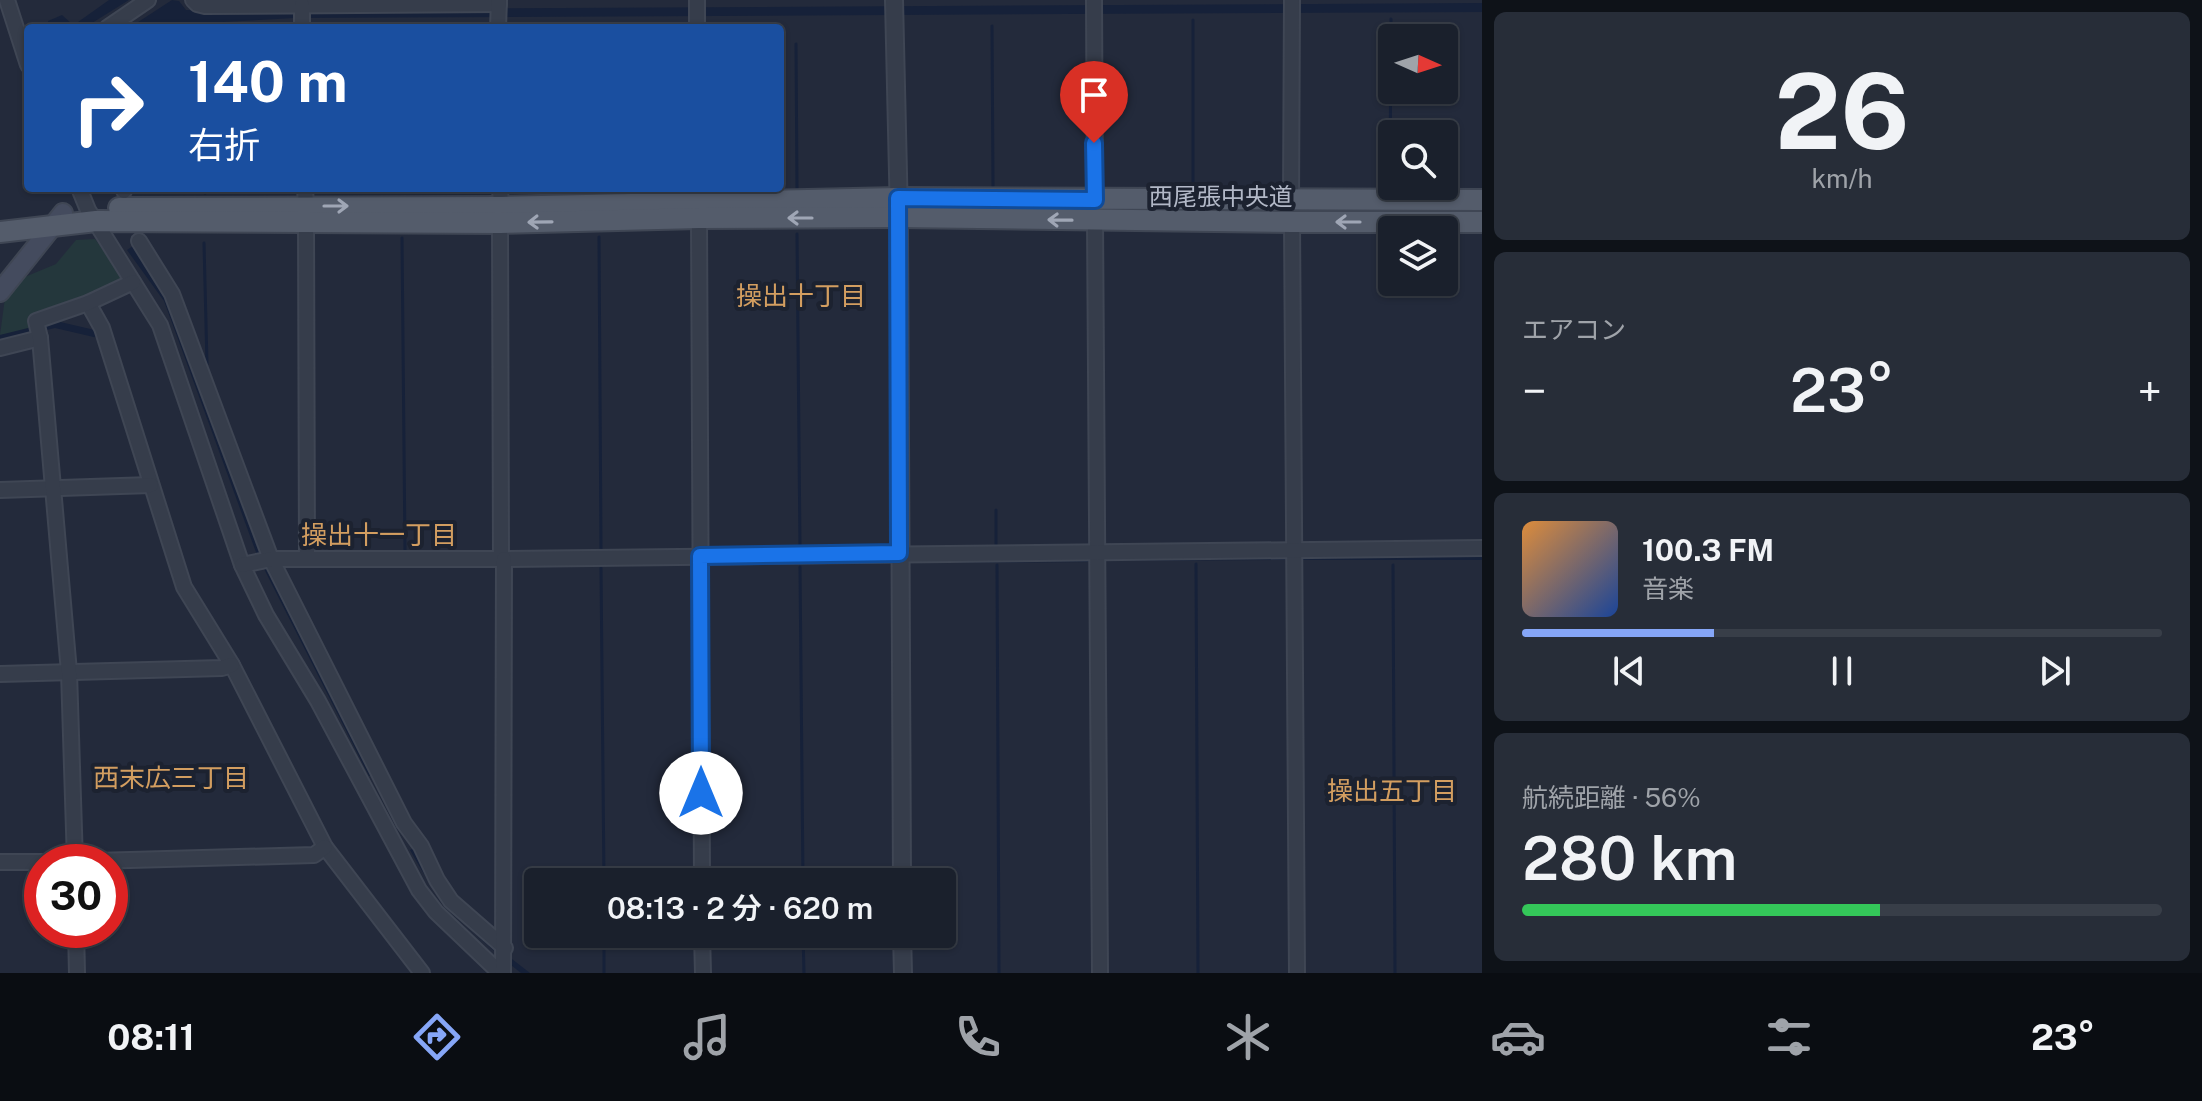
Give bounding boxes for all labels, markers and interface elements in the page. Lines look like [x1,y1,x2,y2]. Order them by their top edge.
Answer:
north arrow [1378,24,1458,104]
map controls [1378,24,1458,296]
text: 140 m [188,49,348,115]
text: 26 [1775,50,1909,172]
icon: right [56,56,160,160]
pin [1060,61,1128,143]
icon: arrive [1072,73,1116,117]
button: search [1378,120,1458,200]
text: 右折 [188,124,260,166]
text: km/h [1811,163,1873,194]
street label: 西尾張中央道 [1149,182,1293,210]
one-way arrow [322,198,349,214]
one-way arrow [787,210,814,226]
one-way arrow [1047,212,1074,228]
one-way arrow [527,214,554,229]
one-way arrow [1335,214,1362,230]
button: layers [1378,216,1458,296]
district label: 操出十丁目 [736,280,866,311]
text: エアコン [1522,314,1626,345]
text: 23° [1790,355,1894,426]
text: − [1522,365,1546,417]
text: + [2138,365,2162,417]
district label: 操出十一丁目 [301,519,457,550]
text: 100.3 FM [1642,532,1774,568]
text: 音楽 [1642,573,1694,604]
icon: previous [1607,649,1651,693]
icon: pause [1820,649,1864,693]
icon: next [2033,649,2077,693]
position arrow [659,751,743,835]
district label: 西末広三丁目 [93,762,249,793]
district label: 操出五丁目 [1327,775,1457,806]
text: 航続距離 · 56% [1522,782,1701,813]
text: 280 km [1522,823,1737,894]
speed limit sign: 30 [24,844,128,948]
text: 08:13 · 2 分 · 620 m [607,890,873,926]
icon: directions [409,1009,465,1065]
icon: music [679,1009,735,1065]
icon: phone [950,1009,1006,1065]
icon: climate [1220,1009,1276,1065]
icon: car [1490,1009,1546,1065]
icon: filters [1761,1009,1817,1065]
text: 08:11 [107,1016,195,1058]
text: 23° [2031,1016,2095,1058]

